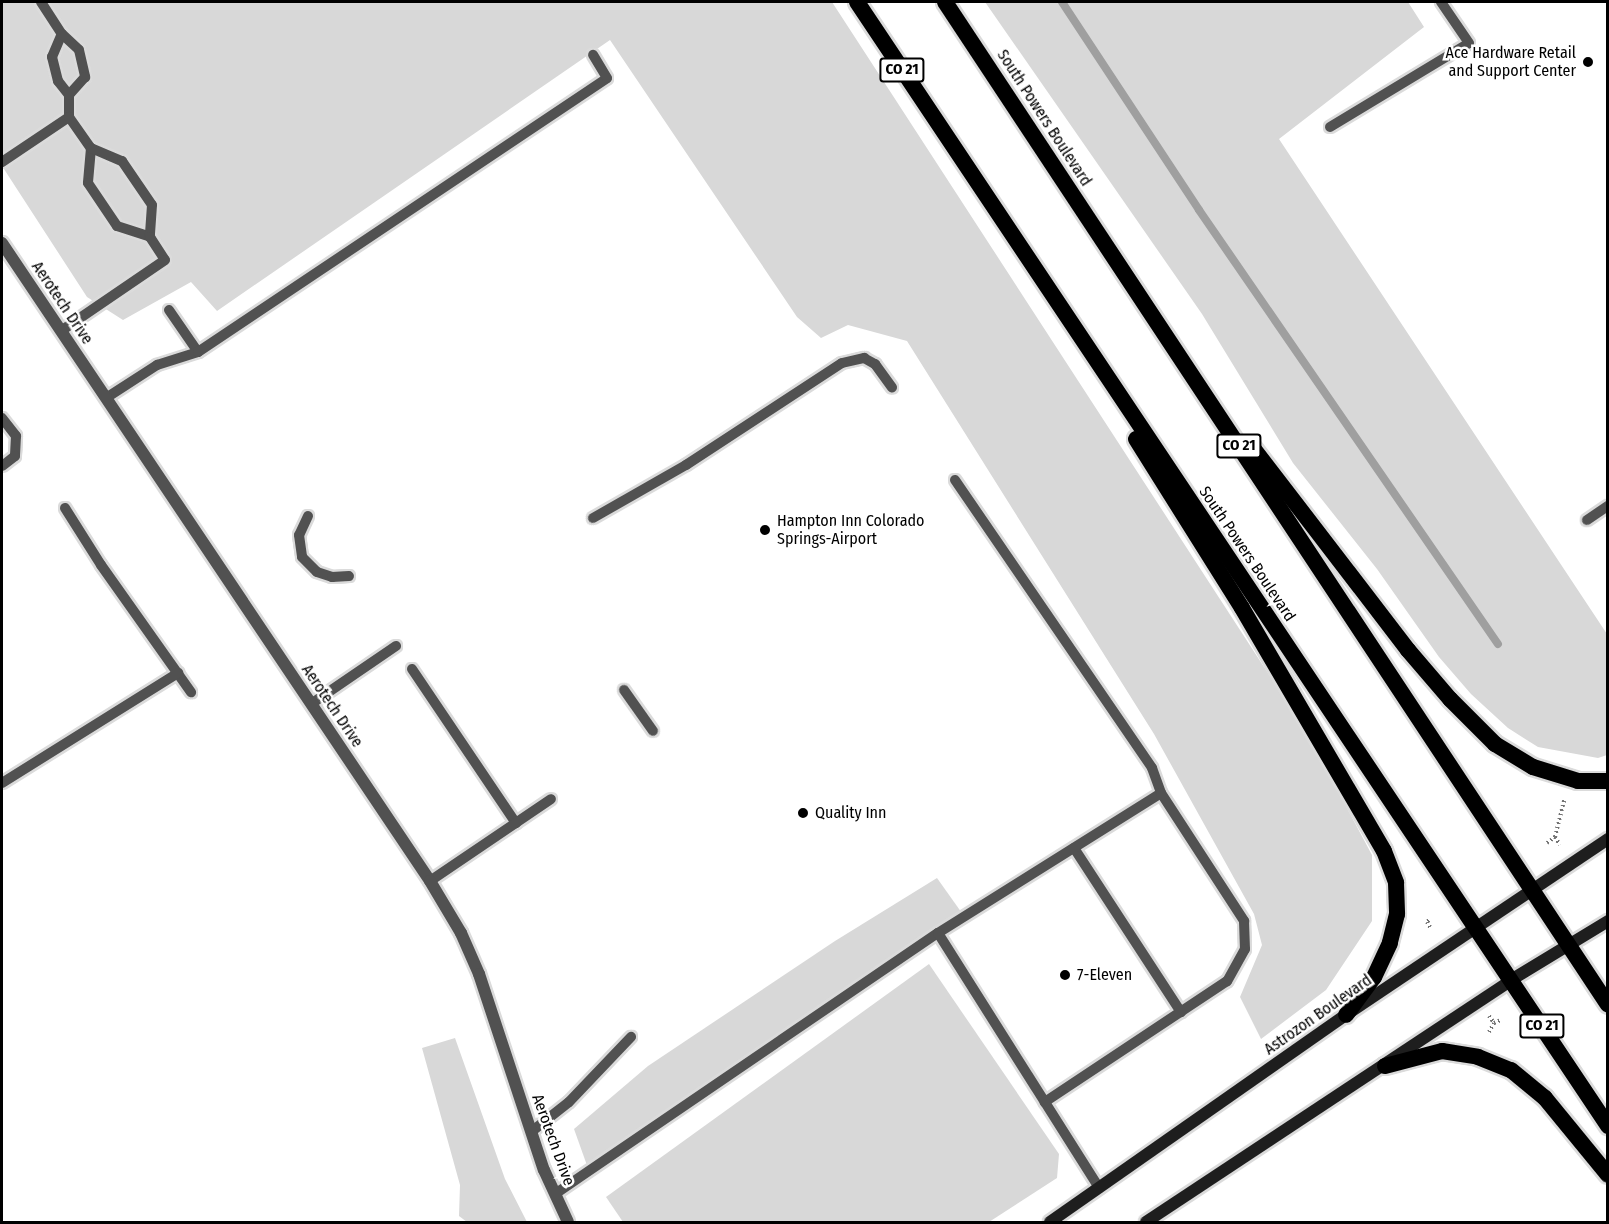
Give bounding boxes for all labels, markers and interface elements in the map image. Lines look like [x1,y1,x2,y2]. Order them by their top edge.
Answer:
place label: Ace Hardware Retail and Support Center [1446,43,1576,81]
street label: South Powers Boulevard [993,46,1095,190]
marker: Ace Hardware Retail and Support Center [1581,55,1595,69]
road number: CO 21 [878,58,926,82]
street label: Aerotech Drive [27,258,97,348]
road number: CO 21 [1215,434,1263,458]
street label: South Powers Boulevard [1195,483,1299,625]
place label: Hampton Inn Colorado Springs-Airport [777,511,924,549]
marker: Hampton Inn Colorado Springs-Airport [758,523,772,537]
street label: Aerotech Drive [297,661,367,751]
place label: Quality Inn [815,803,886,823]
marker: Quality Inn [796,806,810,820]
place label: 7-Eleven [1077,965,1132,985]
marker: 7-Eleven [1058,968,1072,982]
street label: Astrozon Boulevard [1261,971,1375,1059]
road number: CO 21 [1518,1014,1566,1038]
street label: Aerotech Drive [528,1092,578,1188]

